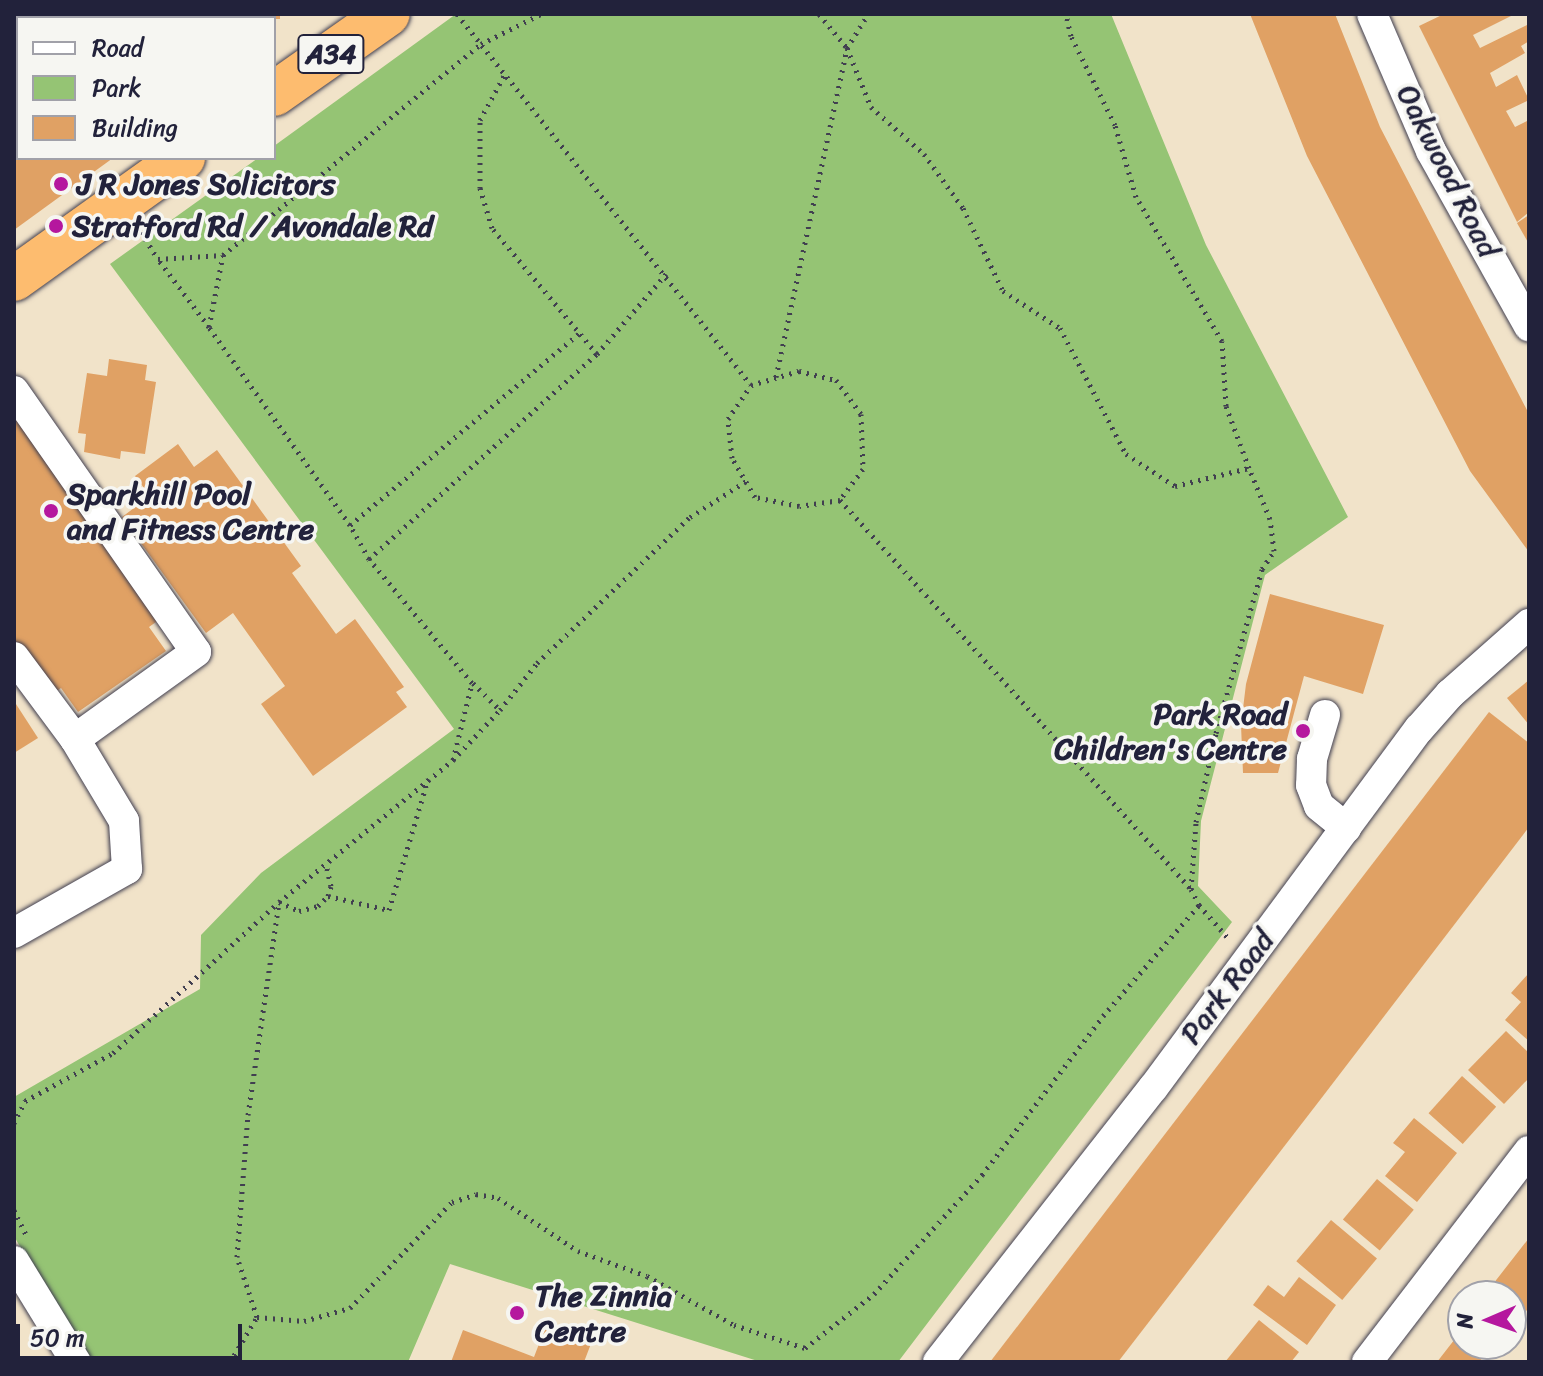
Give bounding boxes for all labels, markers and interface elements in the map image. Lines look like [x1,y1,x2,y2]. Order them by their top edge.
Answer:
legend [16,16,276,160]
text: Road [92,27,143,69]
road number: A34 [297,30,365,78]
text: Park [92,67,141,109]
street label: Oakwood Road [1389,79,1507,263]
text: Building [92,107,178,149]
place label: J R Jones Solicitors [77,166,335,202]
marker: J R Jones Solicitors [52,175,70,193]
place label: Stratford Rd / Avondale Rd [72,208,433,244]
marker: Stratford Rd / Avondale Rd [47,217,65,235]
place label: Sparkhill Pool and Fitness Centre [67,476,316,546]
marker: Sparkhill Pool and Fitness Centre [42,502,60,520]
place label: Park Road Children's Centre [1054,696,1287,766]
marker: Park Road Children's Centre [1294,722,1312,740]
street label: Park Road [1172,923,1282,1051]
place label: The Zinnia Centre [535,1278,671,1348]
north arrow [1447,1280,1527,1360]
marker: The Zinnia Centre [506,1302,528,1324]
scale bar [20,1308,246,1358]
text: N [1445,1312,1484,1329]
text: 50 m [30,1317,85,1359]

